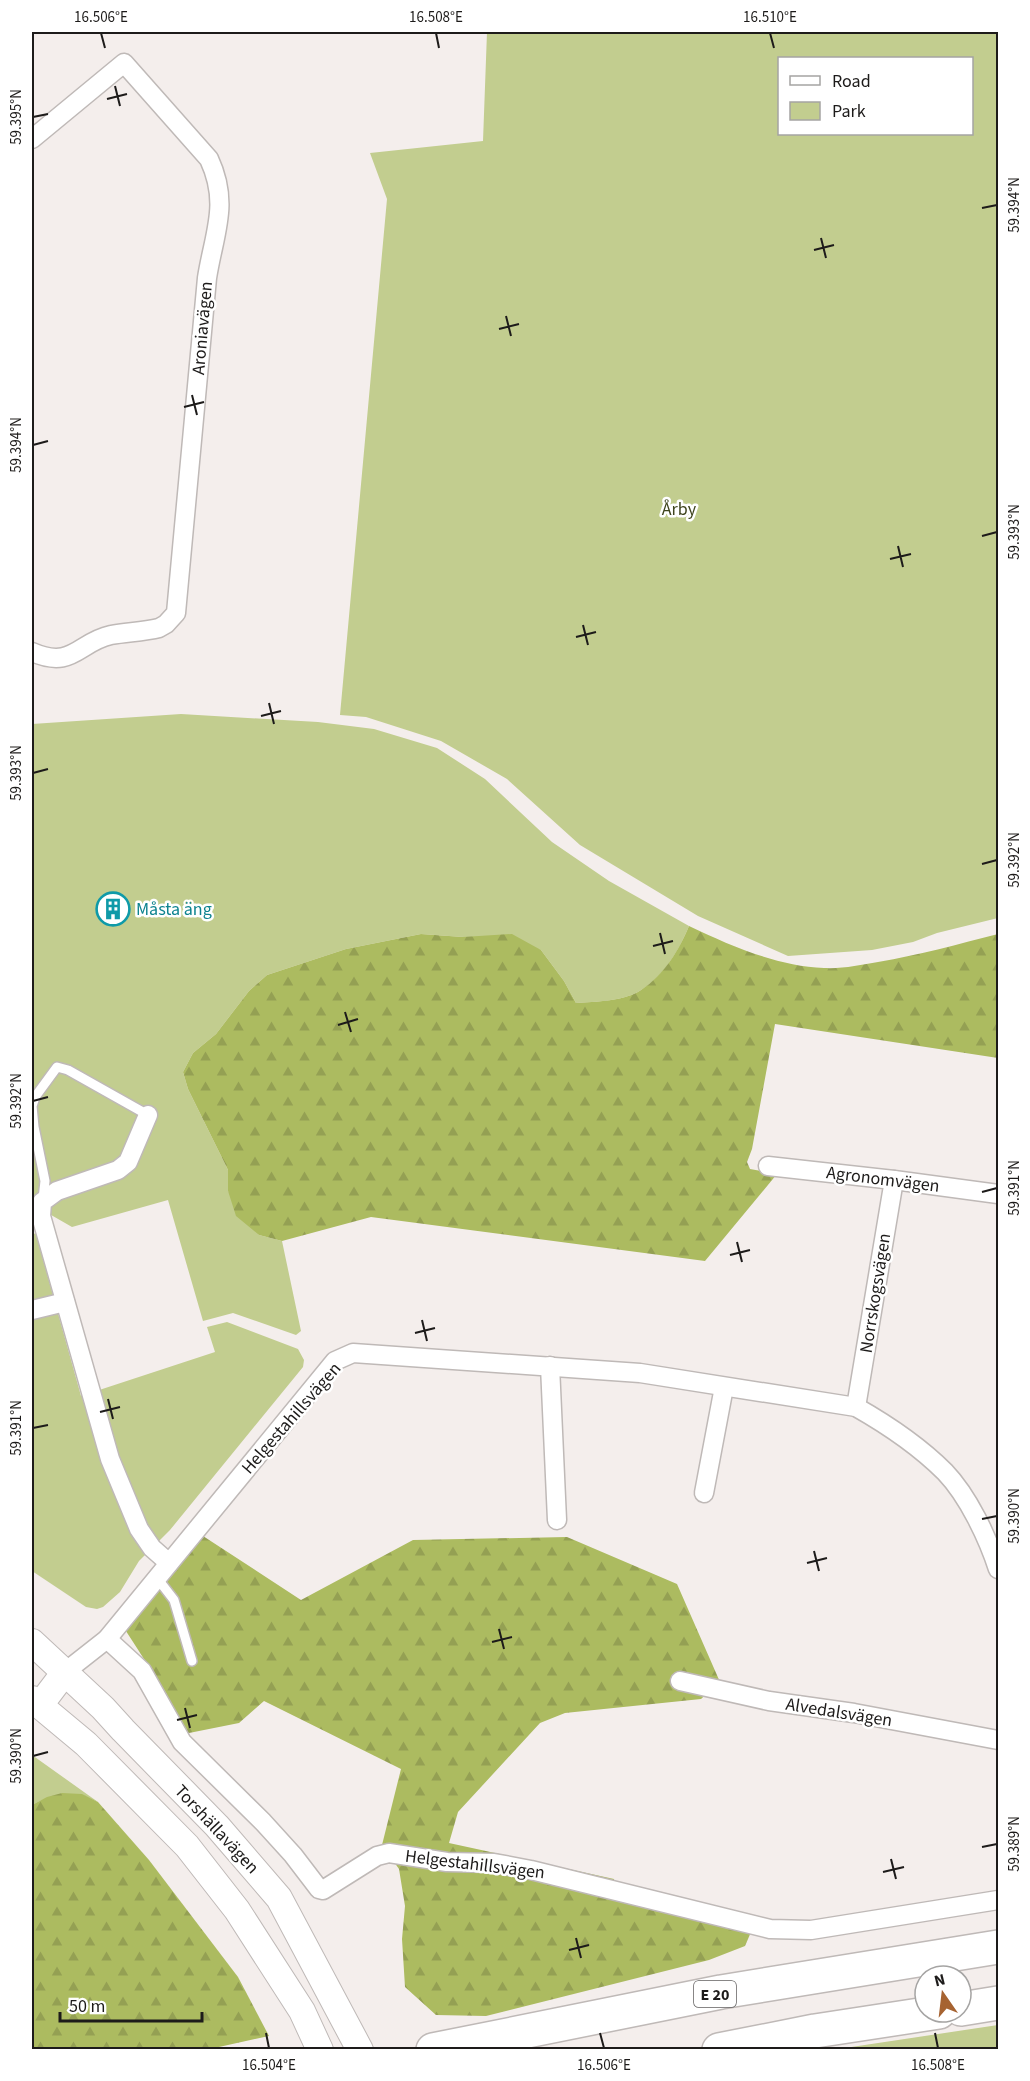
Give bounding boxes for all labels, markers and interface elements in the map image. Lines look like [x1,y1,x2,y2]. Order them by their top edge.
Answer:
text: 16.506°E [74,7,128,28]
text: 16.508°E [409,7,463,28]
text: 16.510°E [743,7,797,28]
legend [778,57,973,135]
text: Road [832,69,871,94]
text: 59.395°N [6,89,27,145]
text: Park [832,99,866,124]
text: 59.394°N [1004,177,1025,233]
street label: Aroniavägen [186,280,219,376]
text: 59.394°N [6,417,27,473]
park label: Årby [662,497,697,522]
text: 59.393°N [1004,504,1025,560]
text: 59.393°N [6,745,27,801]
text: 59.392°N [1004,832,1025,888]
building icon: Måsta äng [95,891,131,927]
place label: Måsta äng [136,897,212,922]
text: 59.392°N [6,1073,27,1129]
street label: Agronomvägen [825,1160,941,1199]
text: 59.391°N [1004,1160,1025,1216]
street label: Norrskogsvägen [854,1231,897,1355]
street label: Helgestahillsvägen [236,1357,347,1480]
text: 59.391°N [6,1400,27,1456]
text: 59.390°N [1004,1488,1025,1544]
street label: Alvedalsvägen [784,1692,894,1733]
text: 59.390°N [6,1728,27,1784]
street label: Torshällavägen [169,1779,265,1879]
text: 59.389°N [1004,1816,1025,1872]
street label: Helgestahillsvägen [404,1844,546,1885]
north arrow [913,1964,973,2024]
text: N [932,1968,947,1992]
road number: E 20 [694,1981,736,2007]
scale bar [60,1985,202,2023]
text: 50 m [69,1994,105,2019]
text: 16.504°E [242,2055,296,2076]
text: 16.506°E [577,2055,631,2076]
text: 16.508°E [911,2055,965,2076]

